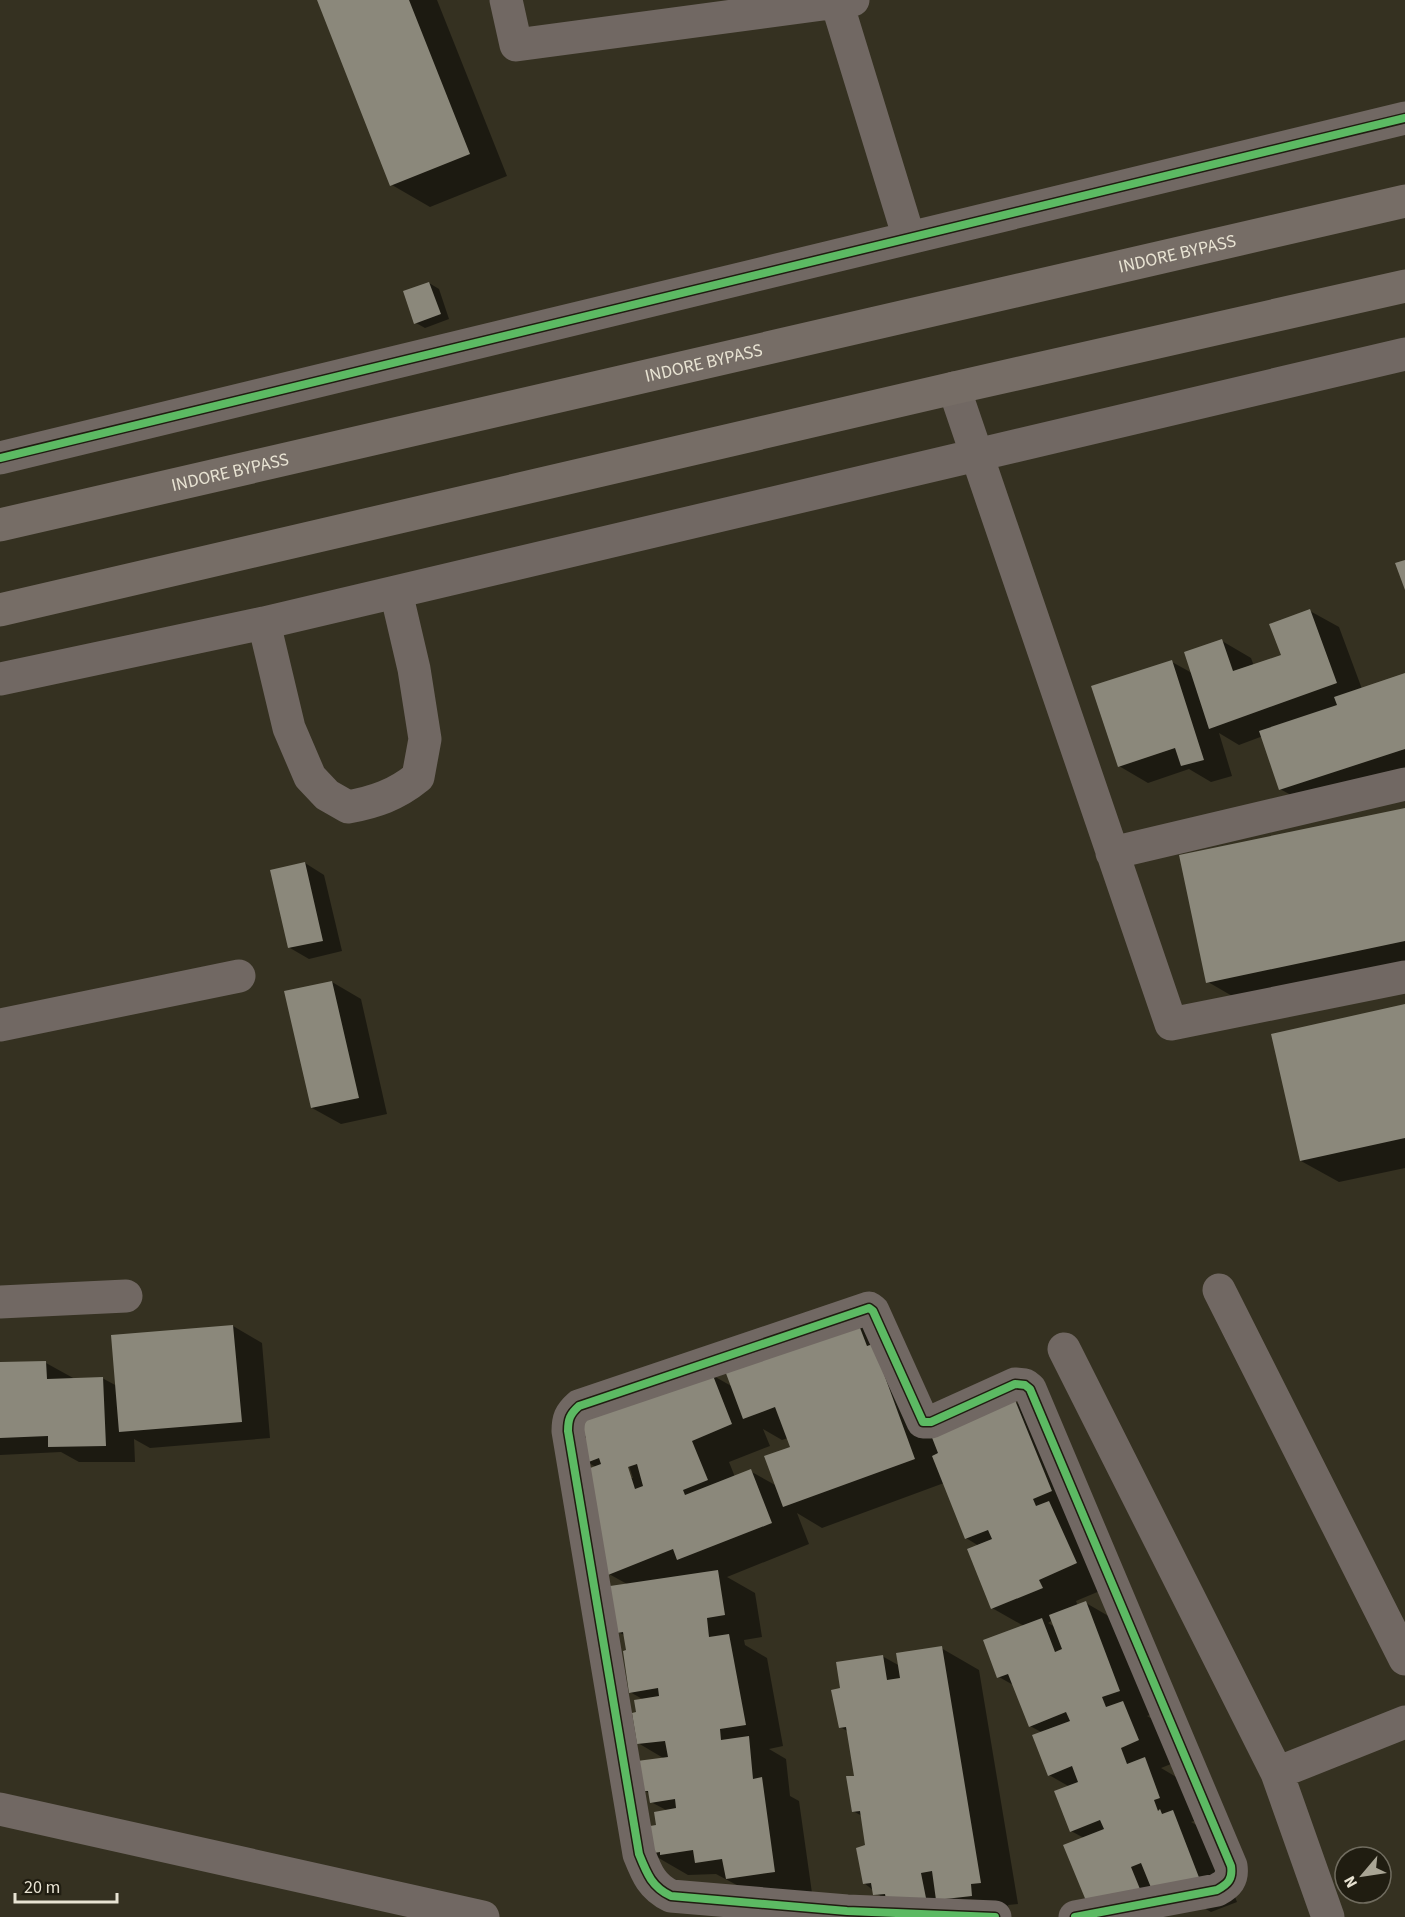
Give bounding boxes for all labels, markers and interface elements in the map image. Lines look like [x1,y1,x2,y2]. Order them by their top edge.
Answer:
street label: INDORE BYPASS [1116,228,1238,279]
street label: INDORE BYPASS [642,337,765,388]
street label: INDORE BYPASS [169,446,291,498]
north arrow [1333,1845,1393,1905]
scale bar [15,1866,117,1904]
text: N [1339,1872,1363,1892]
text: 20 m [24,1875,60,1900]

